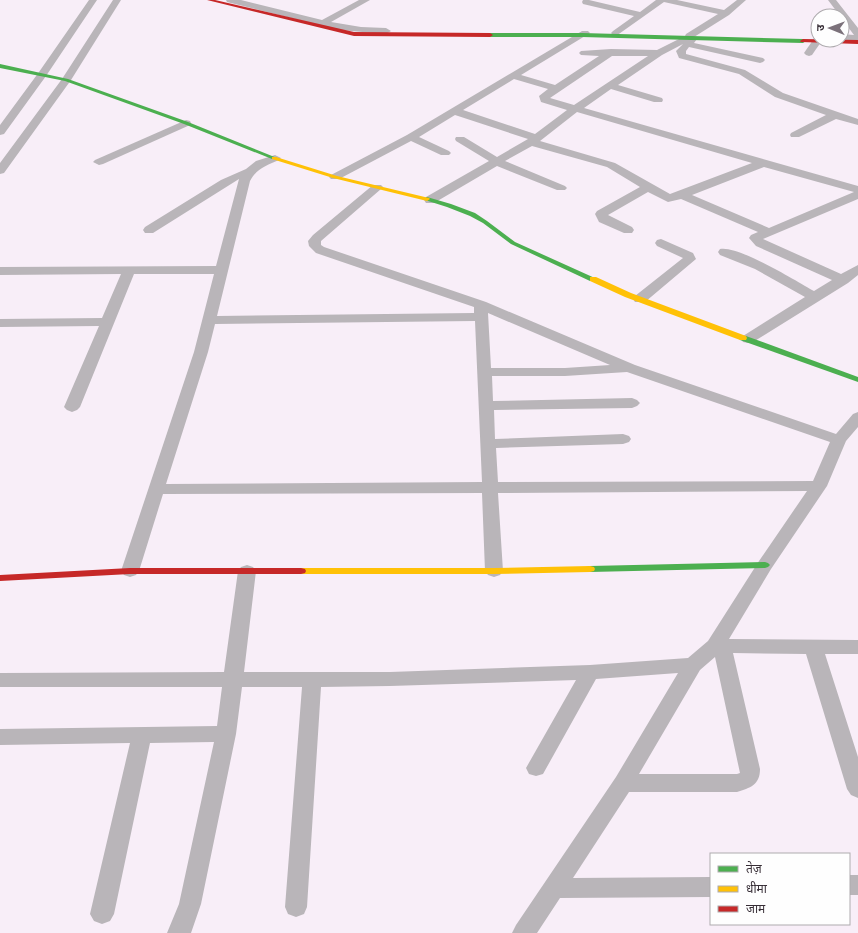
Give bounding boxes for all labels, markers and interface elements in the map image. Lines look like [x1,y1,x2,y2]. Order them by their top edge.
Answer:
north arrow [810,8,850,48]
text: उ [814,24,827,31]
legend [710,853,850,925]
text: तेज़ [746,861,763,876]
text: धीमा [746,881,768,896]
text: जाम [746,902,766,916]

